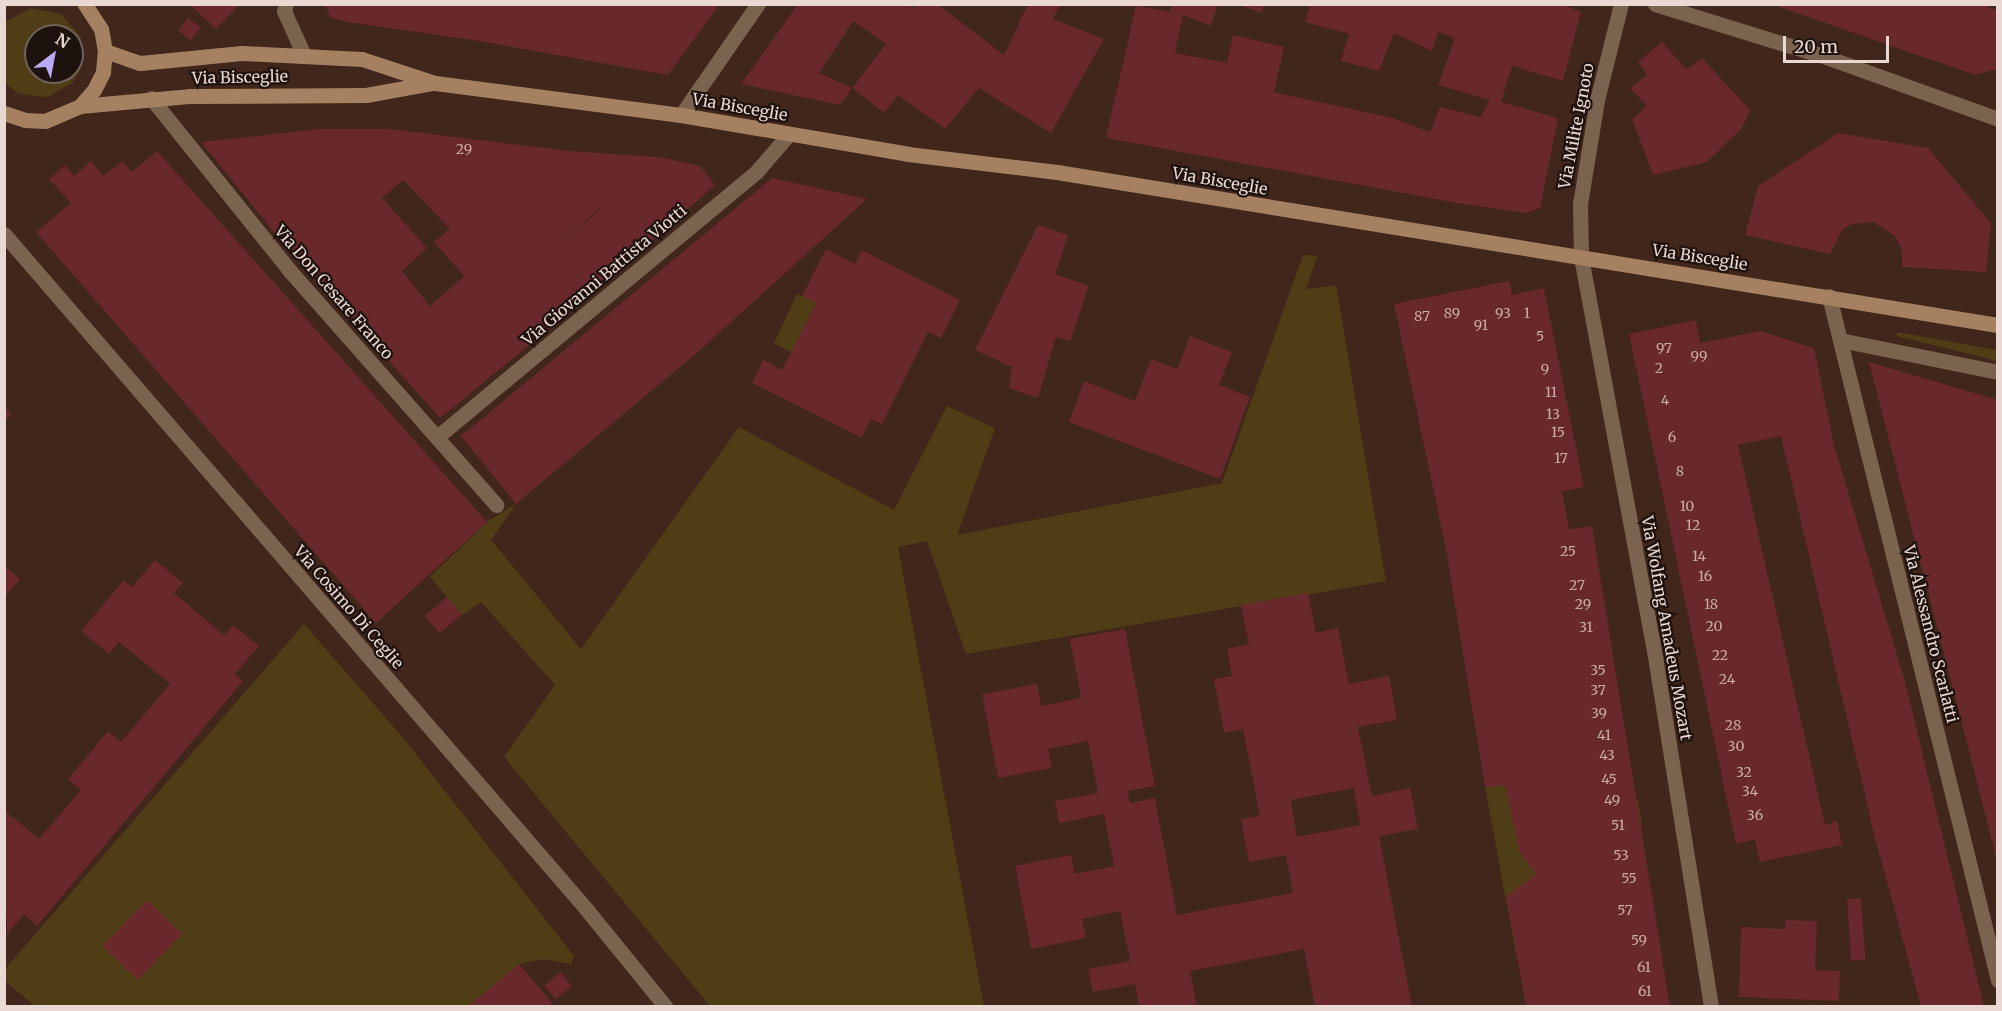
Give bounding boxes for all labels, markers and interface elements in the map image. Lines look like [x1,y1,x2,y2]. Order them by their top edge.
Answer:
north arrow [24,24,84,84]
scale bar [1786,24,1892,62]
text: N [52,29,73,52]
text: 20 m [1794,35,1838,58]
street label: Via Milite Ignoto [1554,61,1598,191]
street label: Via Bisceglie [192,67,288,87]
street label: Via Bisceglie [691,89,789,125]
house number: 29 [456,141,472,157]
street label: Via Bisceglie [1171,163,1269,199]
street label: Via Giovanni Battista Viotti [518,201,690,349]
street label: Via Don Cesare Franco [271,221,397,363]
street label: Via Bisceglie [1651,240,1749,274]
house number: 89 [1444,305,1460,321]
house number: 93 [1495,305,1511,321]
house number: 1 [1524,305,1530,321]
house number: 87 [1414,308,1430,324]
house number: 91 [1474,317,1488,333]
house number: 5 [1536,328,1544,344]
house number: 97 [1656,340,1672,356]
house number: 99 [1691,348,1707,364]
house number: 2 [1655,360,1663,376]
house number: 9 [1541,361,1549,377]
house number: 11 [1545,384,1557,400]
house number: 4 [1661,392,1669,408]
house number: 13 [1546,406,1560,422]
house number: 15 [1551,424,1565,440]
house number: 6 [1668,429,1676,445]
house number: 17 [1554,450,1568,466]
house number: 8 [1676,463,1684,479]
house number: 10 [1680,498,1694,514]
street label: Via Wolfang Amadeus Mozart [1638,514,1696,742]
house number: 12 [1686,517,1700,533]
street label: Via Cosimo Di Ceglie [290,541,408,673]
house number: 25 [1560,543,1576,559]
street label: Via Alessandro Scarlatti [1900,543,1962,725]
house number: 14 [1692,548,1706,564]
house number: 16 [1698,568,1712,584]
house number: 27 [1569,577,1585,593]
house number: 29 [1575,596,1591,612]
house number: 18 [1704,596,1718,612]
house number: 20 [1705,618,1723,634]
house number: 31 [1579,619,1593,635]
house number: 22 [1712,647,1728,663]
house number: 35 [1590,662,1606,678]
house number: 24 [1719,671,1735,687]
house number: 37 [1590,682,1606,698]
house number: 39 [1591,705,1607,721]
house number: 28 [1725,717,1741,733]
house number: 41 [1597,727,1611,743]
house number: 30 [1728,738,1744,754]
house number: 43 [1599,747,1615,763]
house number: 32 [1736,764,1752,780]
house number: 45 [1601,771,1617,787]
house number: 34 [1742,783,1758,799]
house number: 49 [1604,792,1620,808]
house number: 36 [1747,807,1763,823]
house number: 51 [1611,817,1625,833]
house number: 53 [1613,847,1629,863]
house number: 55 [1621,870,1637,886]
house number: 57 [1617,902,1633,918]
house number: 59 [1631,932,1647,948]
house number: 61 [1637,959,1651,975]
house number: 61 [1638,983,1652,999]

